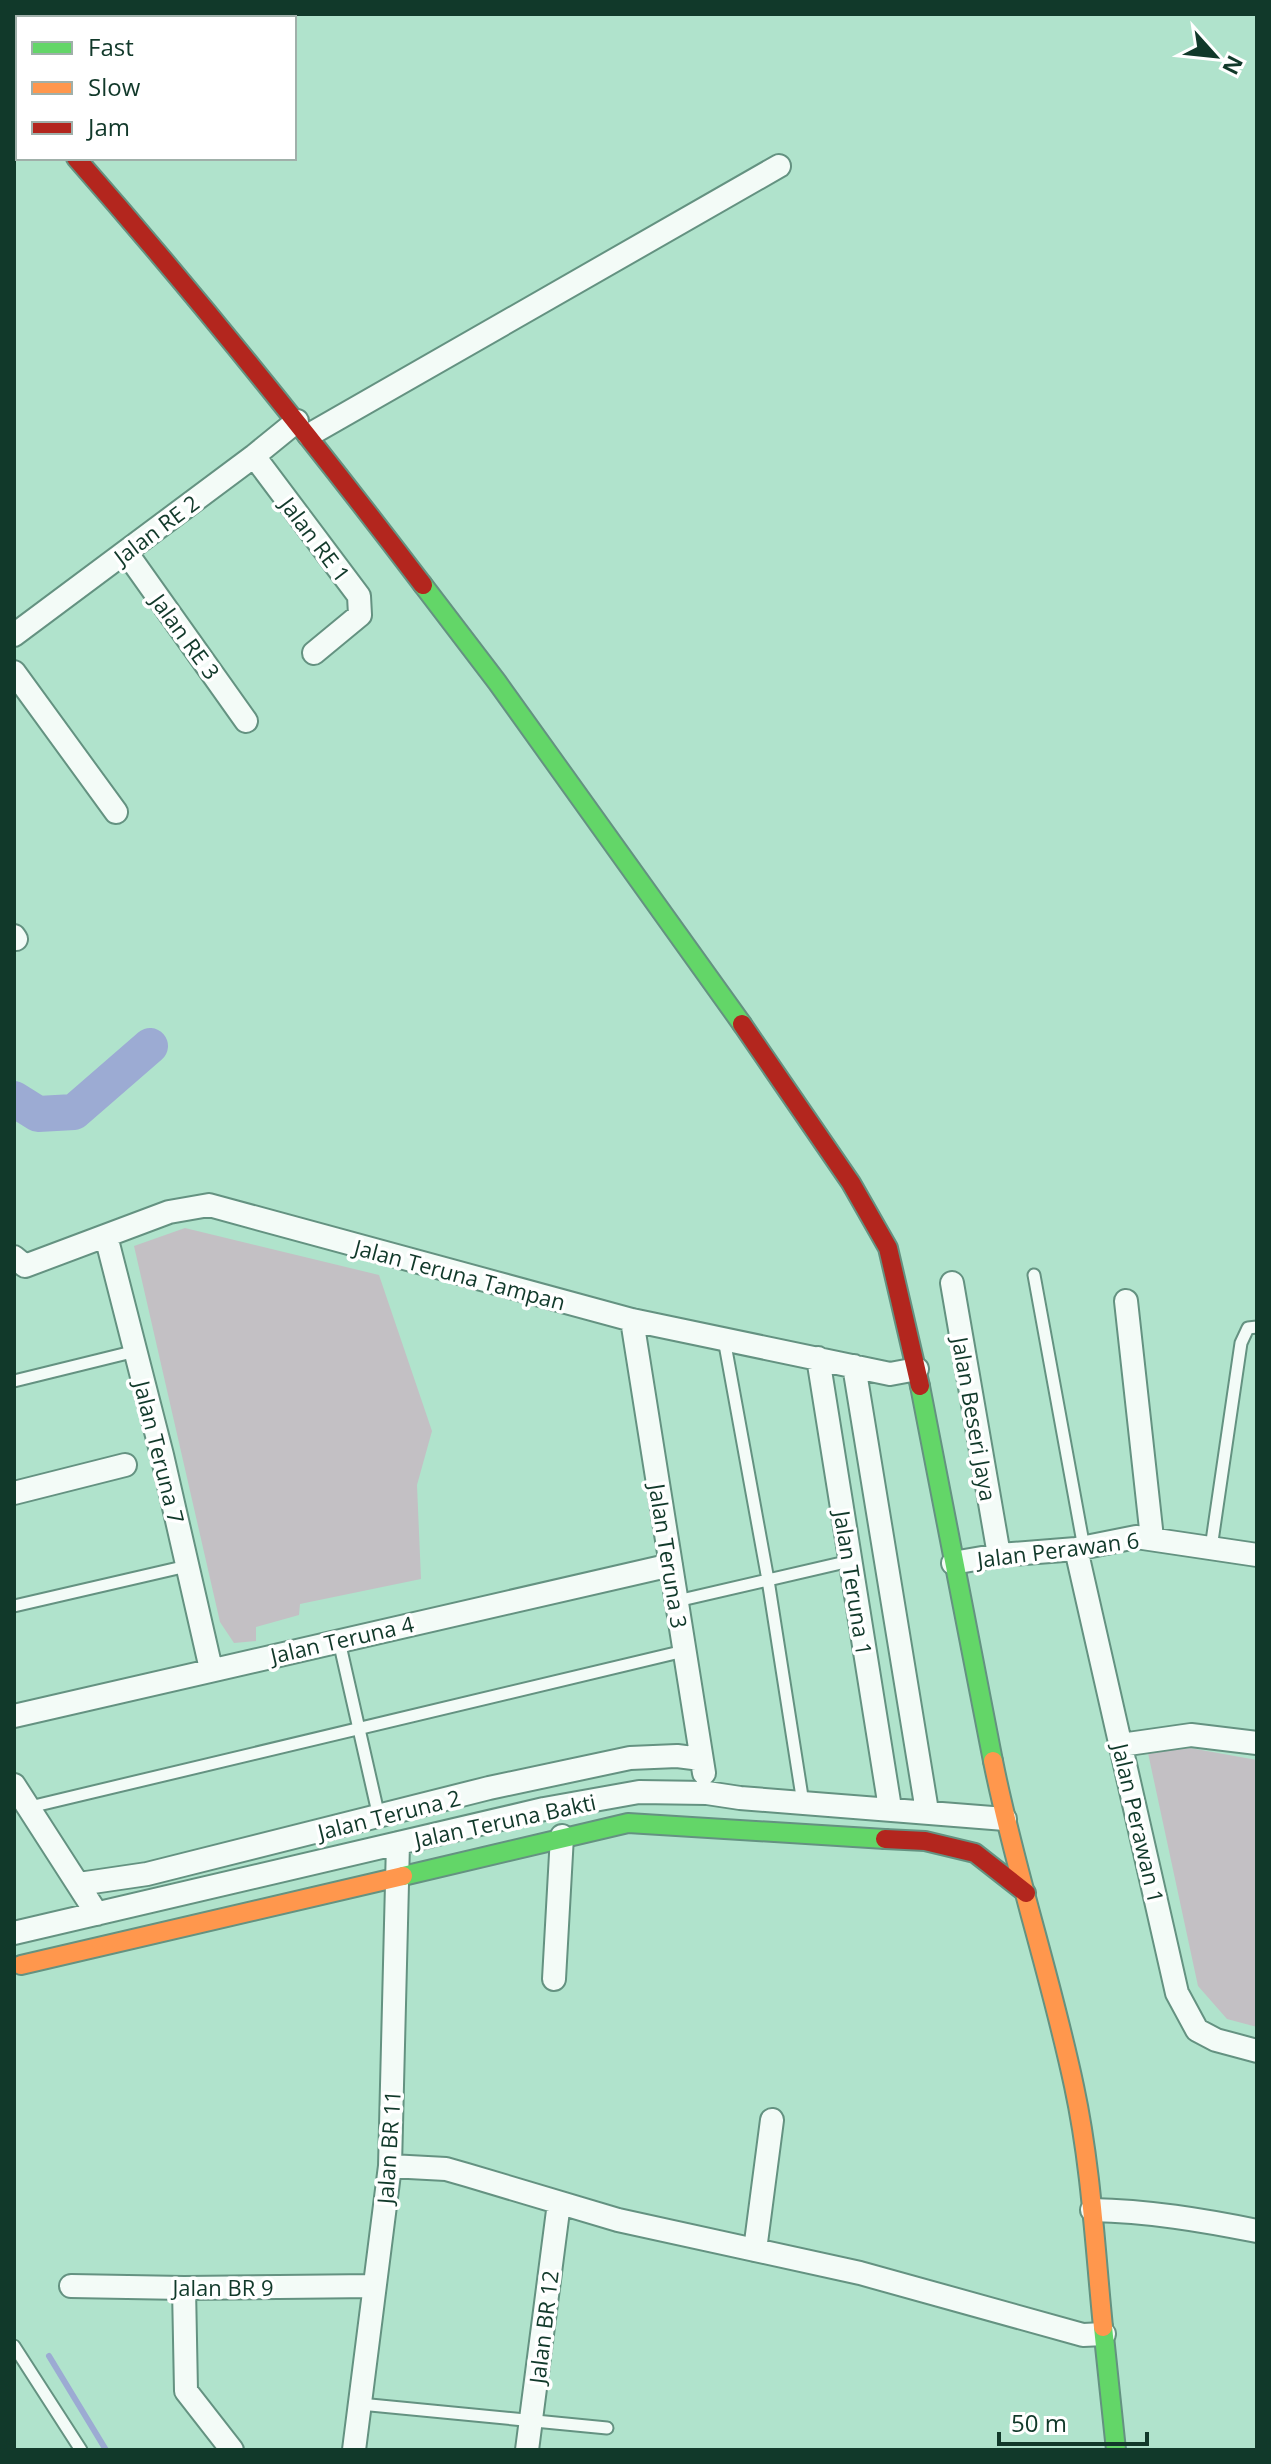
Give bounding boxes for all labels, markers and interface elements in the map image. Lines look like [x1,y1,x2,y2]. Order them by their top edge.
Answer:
legend [16,16,296,160]
north arrow [1175,16,1255,96]
text: Fast [88,30,134,63]
text: N [1216,51,1251,80]
text: Slow [88,70,141,103]
text: Jam [86,110,130,143]
street label: Jalan RE 2 [106,487,205,572]
street label: Jalan RE 1 [273,489,358,588]
street label: Jalan RE 3 [144,585,227,685]
street label: Jalan Teruna Tampan [349,1231,569,1317]
street label: Jalan Beseri Jaya [945,1333,1004,1503]
street label: Jalan Teruna 7 [127,1376,192,1527]
street label: Jalan Teruna 3 [642,1480,695,1630]
street label: Jalan Teruna 1 [827,1507,880,1657]
street label: Jalan Perawan 6 [973,1524,1141,1574]
street label: Jalan Teruna 4 [266,1608,417,1670]
street label: Jalan Perawan 1 [1106,1738,1172,1906]
street label: Jalan Teruna 2 [313,1782,464,1847]
street label: Jalan Teruna Bakti [409,1786,599,1854]
street label: Jalan BR 11 [369,2089,407,2207]
street label: Jalan BR 12 [521,2269,565,2387]
street label: Jalan BR 9 [170,2272,274,2302]
scale bar [999,2396,1147,2446]
text: 50 m [1011,2406,1067,2439]

